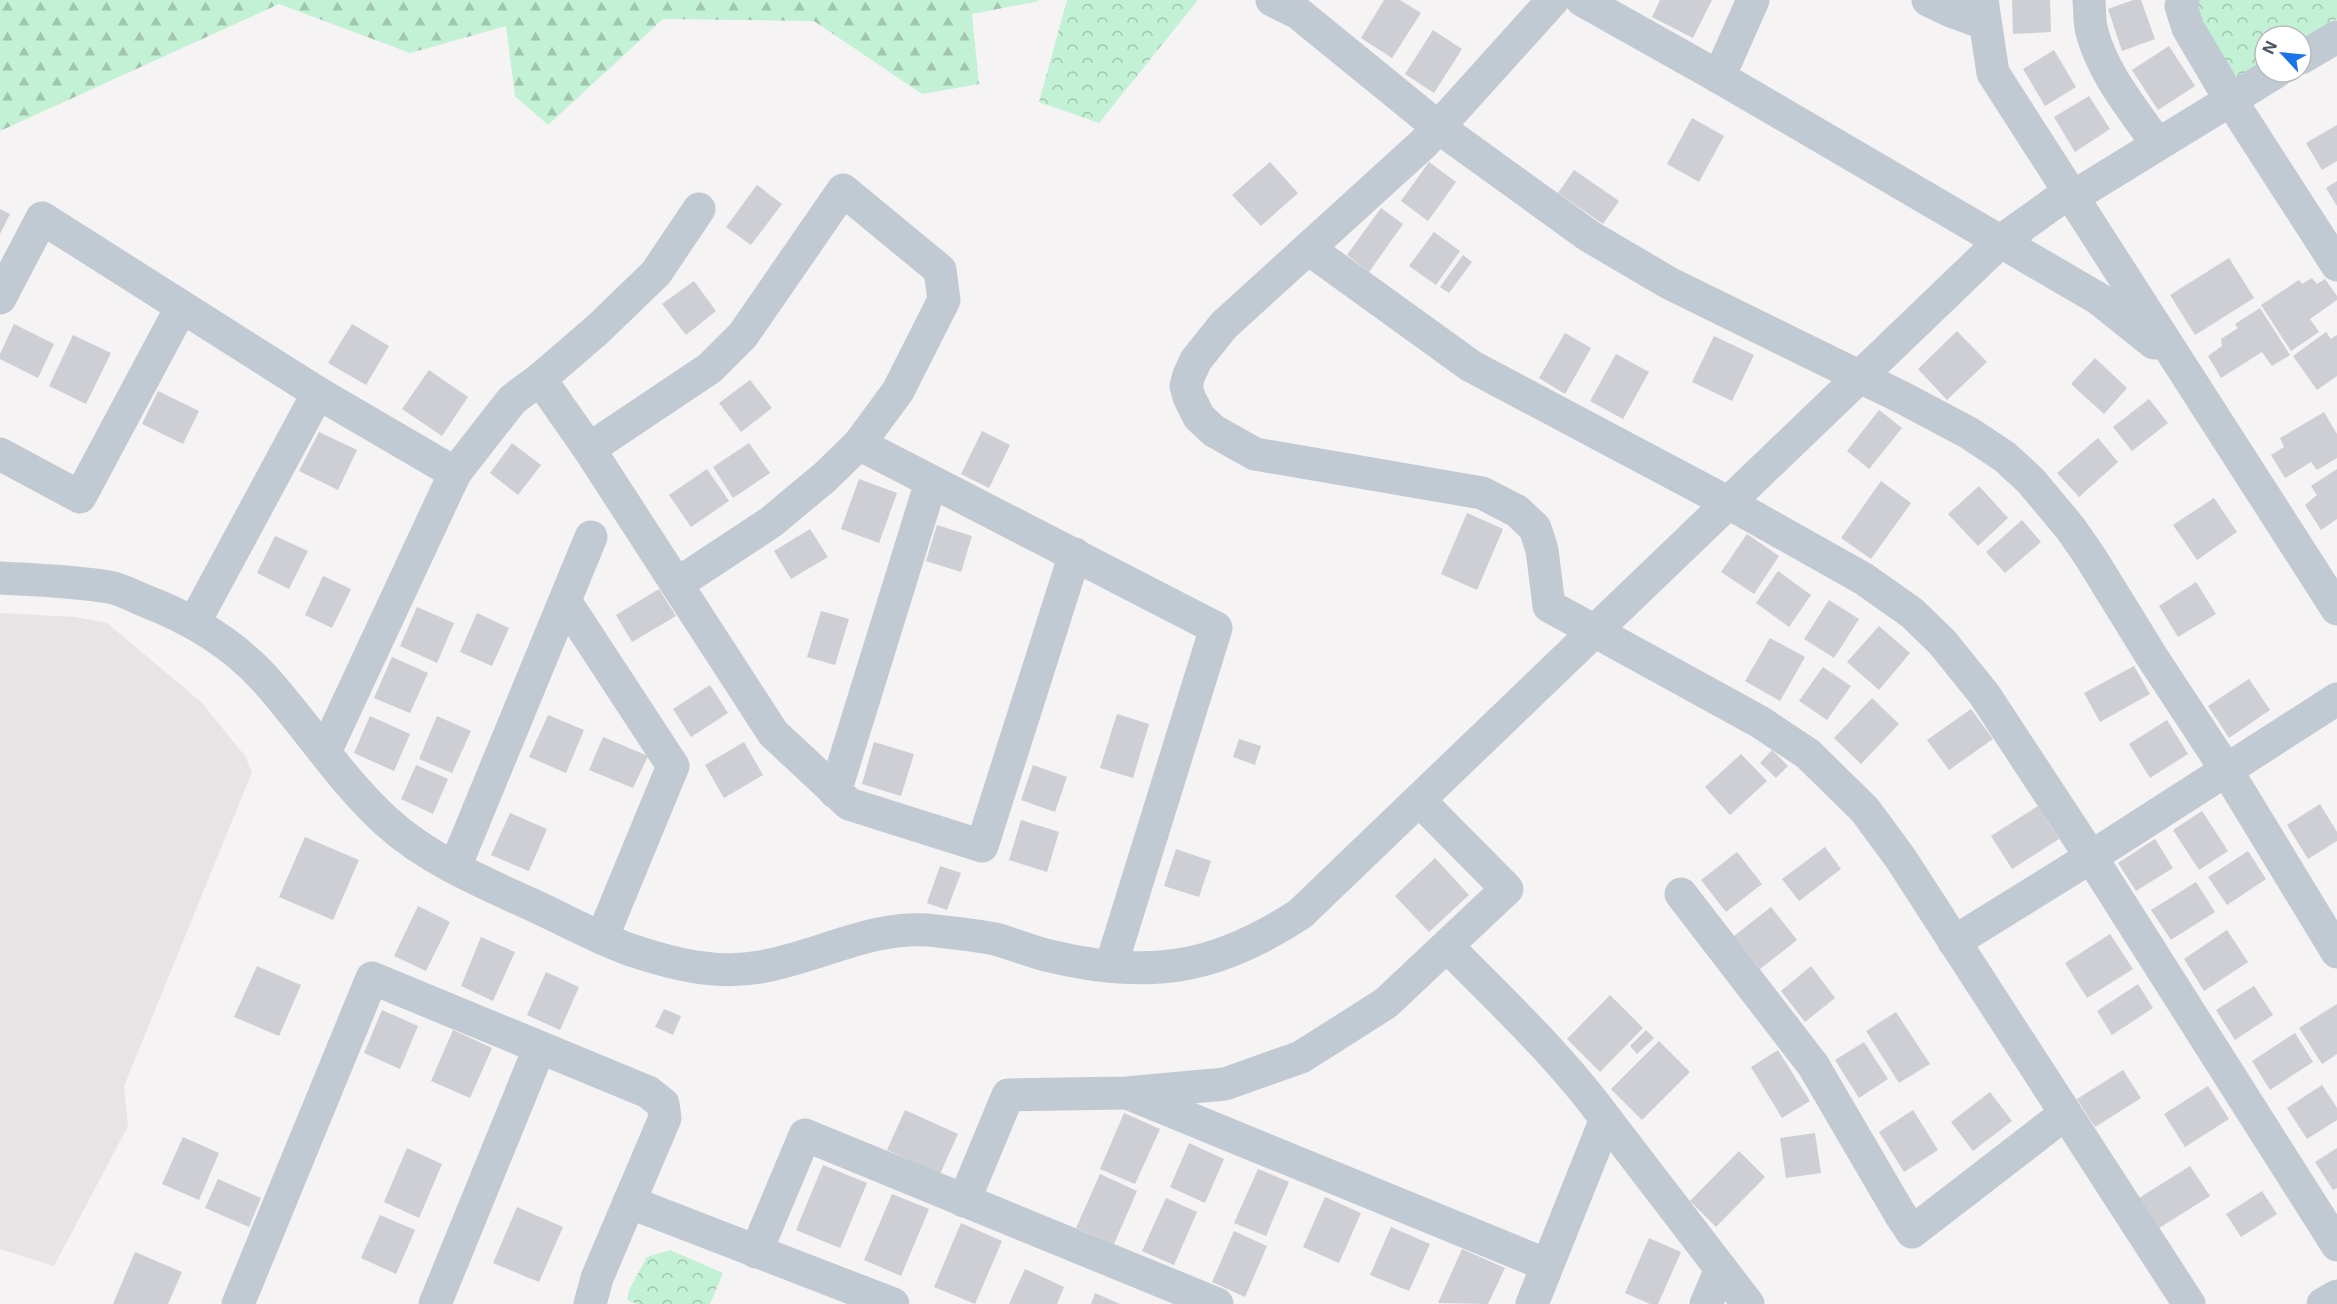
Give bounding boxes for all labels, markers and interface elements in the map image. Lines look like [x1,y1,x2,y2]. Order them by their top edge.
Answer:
north arrow [2253,24,2313,84]
text: N [2258,38,2281,57]

